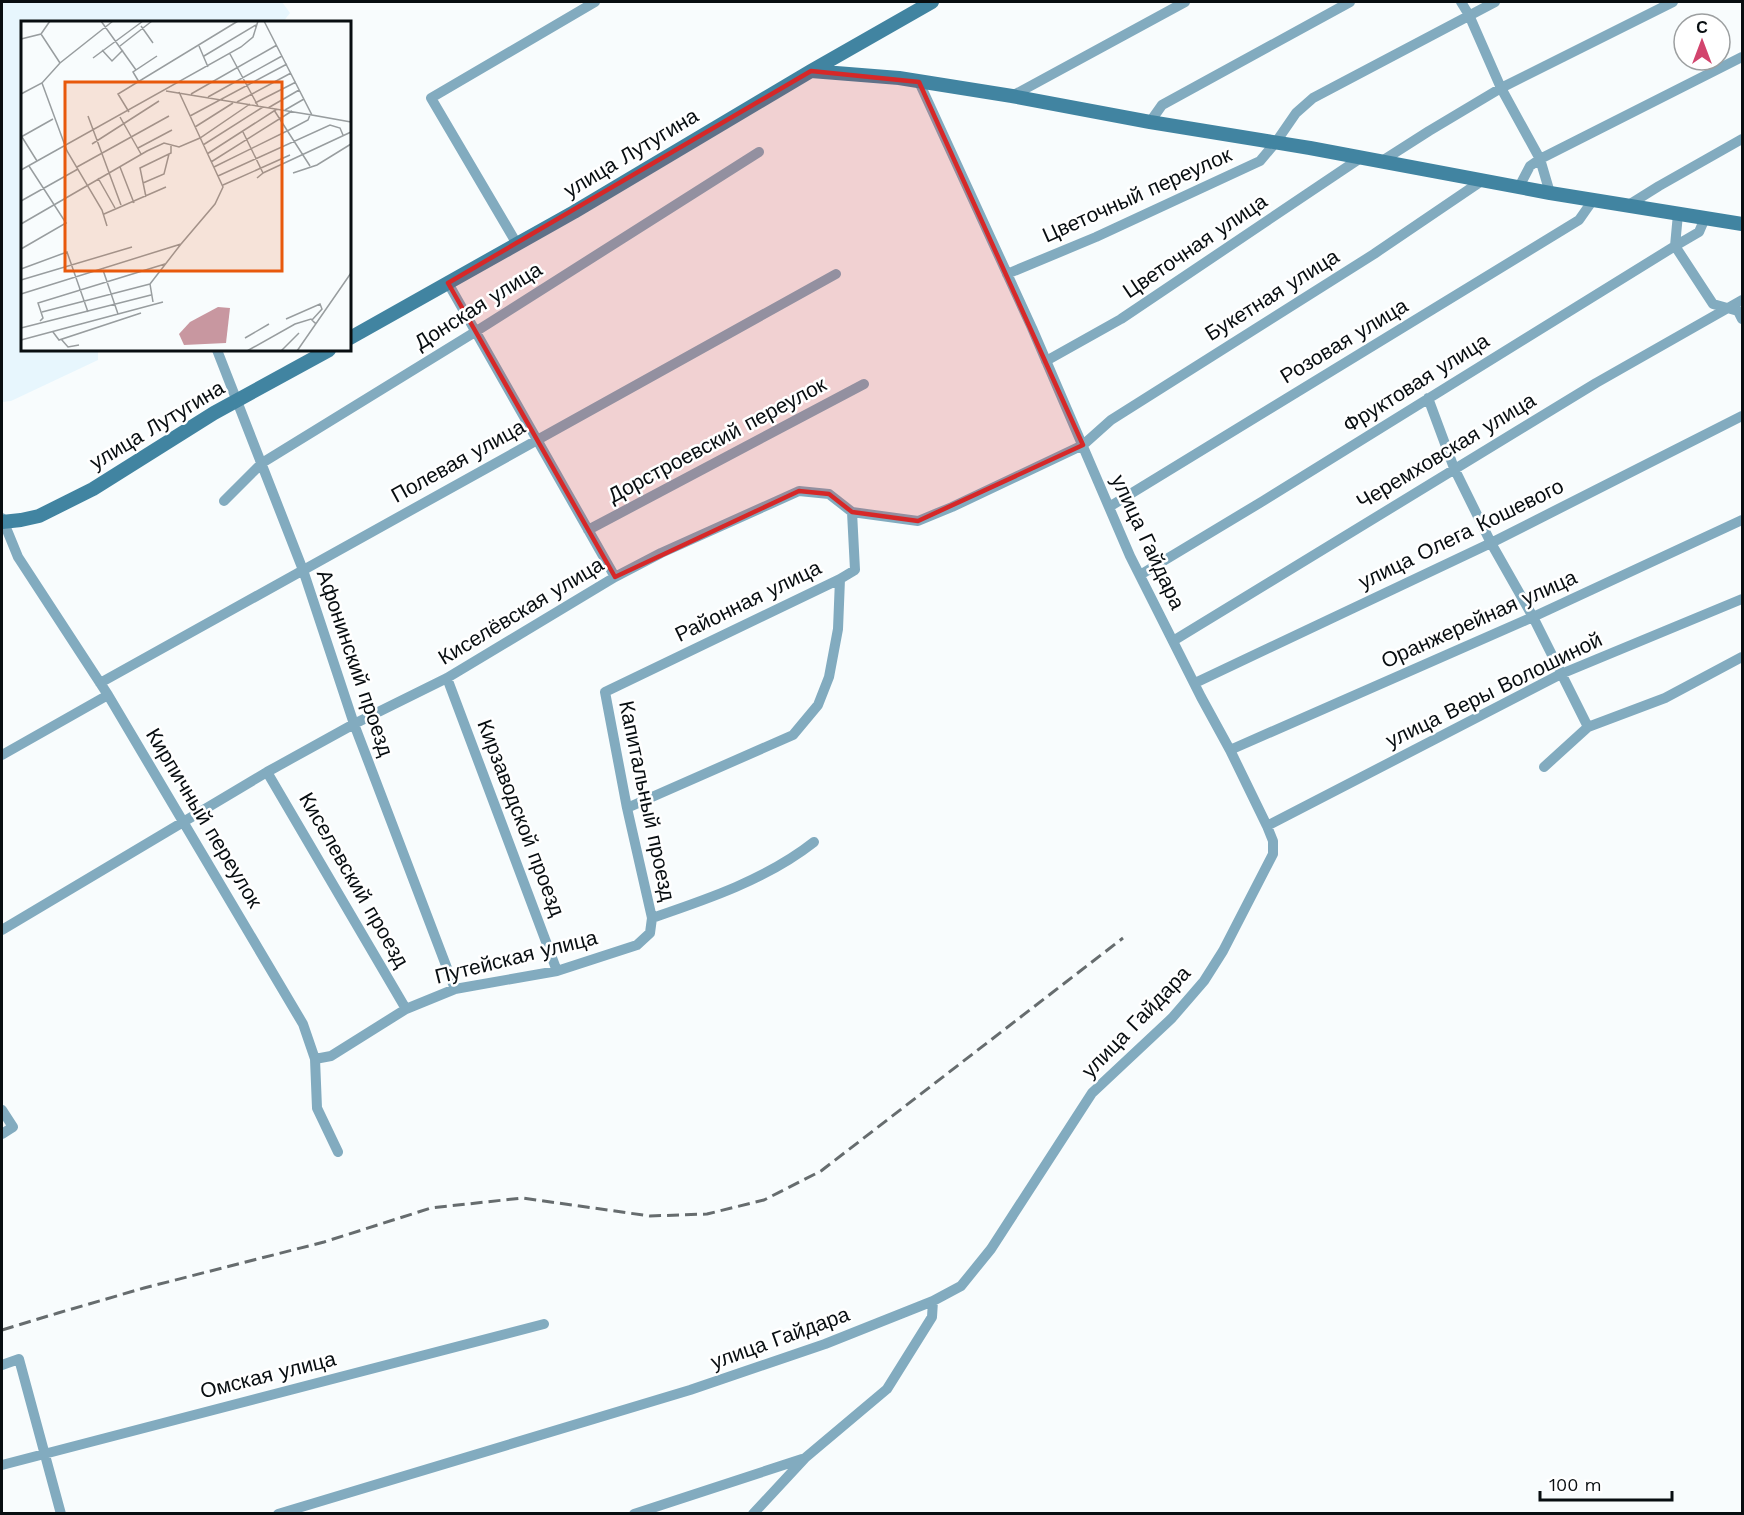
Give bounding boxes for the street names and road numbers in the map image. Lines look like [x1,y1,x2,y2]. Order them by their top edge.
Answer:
street label: улица Лутугина [559,102,703,203]
street label: Цветочный переулок [1038,141,1236,247]
street label: Цветочная улица [1118,188,1272,303]
street label: Букетная улица [1200,243,1344,346]
street label: Донская улица [409,256,546,355]
street label: Розовая улица [1275,292,1412,388]
street label: Фруктовая улица [1338,327,1494,437]
street label: Дорстроевский переулок [603,371,831,508]
street label: улица Лутугина [85,374,229,475]
street label: Черемховская улица [1352,387,1540,514]
street label: Полевая улица [386,413,529,508]
street label: улица Гайдара [1106,470,1191,613]
street label: улица Олега Кошевого [1354,473,1567,594]
street label: Киселёвская улица [434,551,608,670]
street label: Районная улица [671,554,825,647]
street label: Оранжерейная улица [1377,564,1581,673]
street label: Афонинский проезд [312,566,399,759]
street label: улица Веры Волошиной [1382,626,1606,753]
street label: Капитальный проезд [614,698,681,903]
street label: Кирзаводской проезд [472,716,571,920]
street label: Кирпичный переулок [141,724,268,913]
street label: Киселевский проезд [294,788,415,972]
street label: Путейская улица [432,924,600,989]
street label: улица Гайдара [1076,960,1195,1083]
street label: улица Гайдара [707,1301,853,1374]
street label: Омская улица [197,1346,339,1403]

